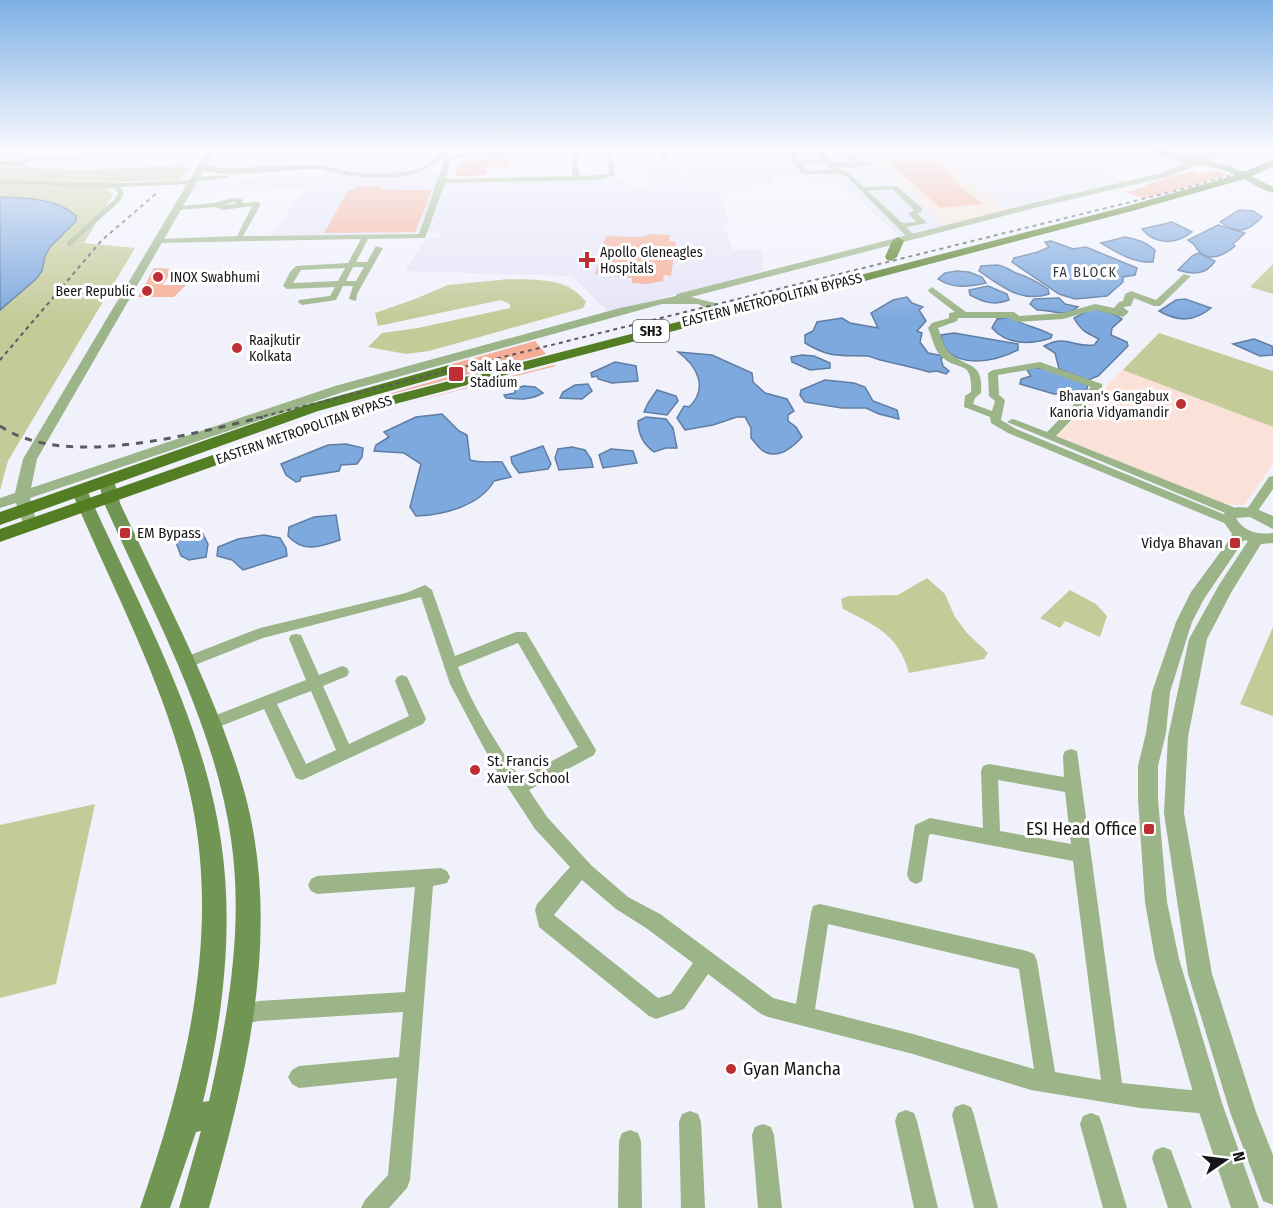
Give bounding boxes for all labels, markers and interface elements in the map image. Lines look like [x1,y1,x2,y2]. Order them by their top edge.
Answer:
place label: Apollo Gleneagles Hospitals [600,244,703,277]
marker: Apollo Gleneagles Hospitals [578,251,596,269]
district label: FA BLOCK [1053,264,1117,281]
place label: INOX Swabhumi [170,269,260,286]
street label: EASTERN METROPOLITAN BYPASS [680,269,864,331]
marker: INOX Swabhumi [151,270,165,284]
place label: Beer Republic [56,283,135,300]
marker: Beer Republic [140,284,154,298]
road number: SH3 [633,320,669,342]
place label: Raajkutir Kolkata [249,332,300,365]
marker: Raajkutir Kolkata [230,341,244,355]
place label: Salt Lake Stadium [470,358,522,391]
marker: Salt Lake Stadium [447,365,465,383]
place label: Bhavan's Gangabux Kanoria Vidyamandir [1050,388,1170,421]
street label: EASTERN METROPOLITAN BYPASS [214,392,394,468]
marker: Bhavan's Gangabux Kanoria Vidyamandir [1174,397,1188,411]
place label: EM Bypass [137,524,201,542]
marker: EM Bypass [118,526,132,540]
place label: Vidya Bhavan [1141,534,1223,552]
marker: Vidya Bhavan [1228,536,1242,550]
place label: St. Francis Xavier School [487,752,570,787]
marker: St. Francis Xavier School [468,763,482,777]
place label: ESI Head Office [1026,818,1137,840]
marker: ESI Head Office [1142,822,1156,836]
place label: Gyan Mancha [743,1058,841,1080]
marker: Gyan Mancha [724,1062,738,1076]
north arrow [1195,1130,1255,1190]
text: N [1229,1150,1249,1163]

